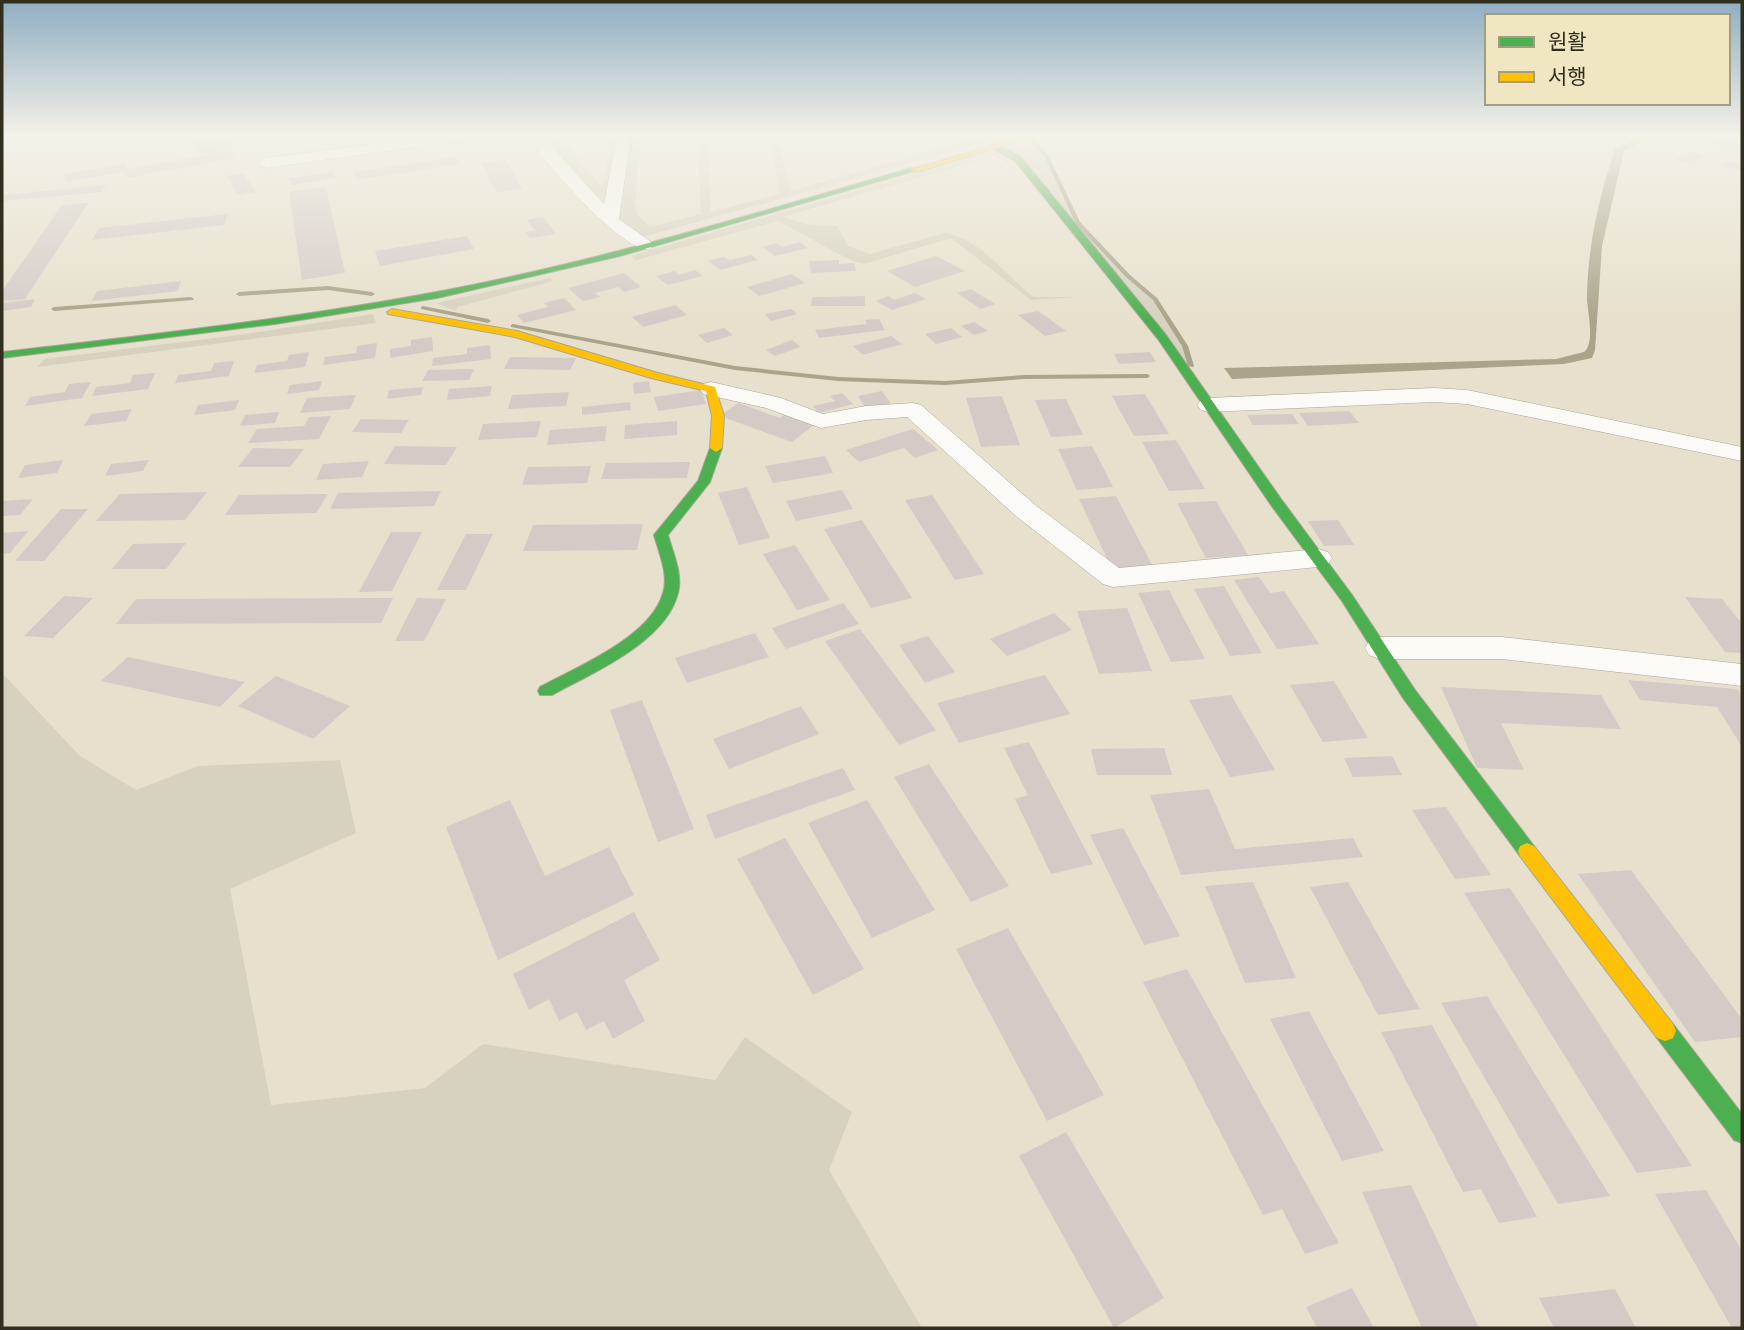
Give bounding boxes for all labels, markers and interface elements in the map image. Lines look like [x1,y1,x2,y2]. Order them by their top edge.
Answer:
legend [1485,14,1730,105]
text: 원활 [1548,30,1587,55]
text: 서행 [1548,65,1587,90]

